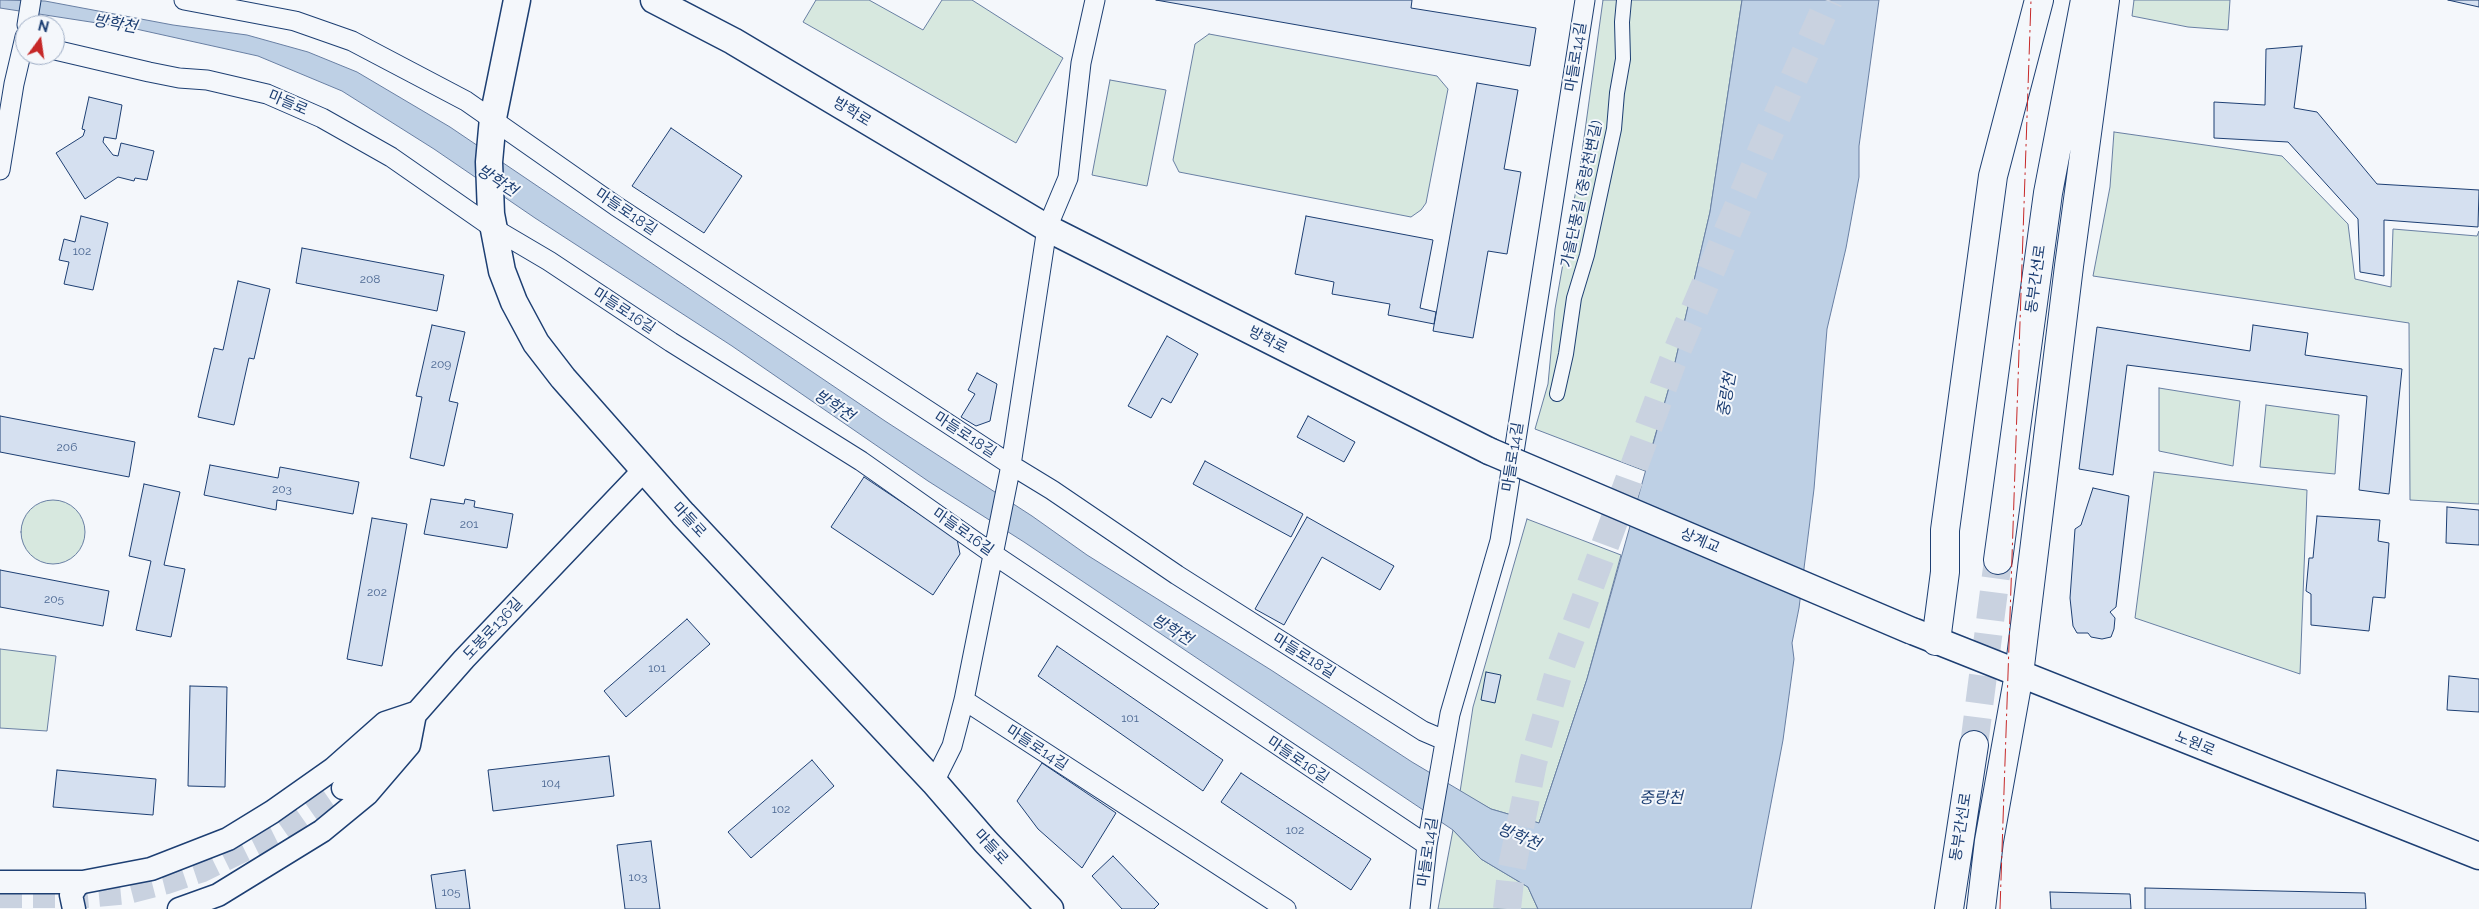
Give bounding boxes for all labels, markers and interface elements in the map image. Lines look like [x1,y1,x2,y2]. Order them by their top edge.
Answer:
water label: 방학천 [92,11,138,37]
north arrow [15,15,65,65]
text: N [36,17,51,35]
street label: 마들로14길 [1562,21,1590,93]
street label: 마들로 [265,87,311,119]
street label: 방학로 [830,94,874,130]
street label: 가을단풍길 (중랑천변길) [1558,119,1606,269]
water label: 방학천 [473,161,521,201]
street label: 마들로18길 [592,185,660,239]
house number: 102 [73,244,91,258]
street label: 동부간선로 [2022,244,2050,314]
house number: 208 [360,272,380,286]
street label: 마들로16길 [589,284,659,338]
street label: 방학로 [1245,323,1291,357]
house number: 209 [431,357,451,371]
water label: 중랑천 [1714,372,1740,418]
water label: 방학천 [810,386,858,426]
street label: 마들로18길 [931,408,999,462]
street label: 마들로14길 [1499,421,1527,493]
house number: 206 [57,440,77,454]
house number: 203 [272,482,292,496]
street label: 마들로 [668,499,710,541]
street label: 마들로16길 [929,504,997,560]
house number: 201 [460,517,478,531]
street label: 상계교 [1677,525,1723,557]
house number: 202 [367,585,387,599]
house number: 205 [44,592,64,606]
street label: 도봉로136길 [460,594,526,664]
water label: 방학천 [1148,610,1196,650]
street label: 마들로18길 [1269,630,1339,682]
house number: 101 [648,661,666,675]
house number: 101 [1121,711,1139,725]
street label: 마들로14길 [1003,721,1071,775]
street label: 노원로 [2172,728,2218,760]
street label: 마들로16길 [1264,733,1332,787]
house number: 104 [541,776,561,790]
water label: 중랑천 [1639,788,1683,808]
street label: 동부간선로 [1947,792,1975,862]
house number: 102 [772,802,790,816]
street label: 마들로14길 [1414,816,1442,888]
water label: 방학천 [1495,820,1543,854]
house number: 102 [1286,823,1304,837]
street label: 마들로 [970,826,1012,868]
house number: 103 [629,870,647,884]
house number: 105 [441,885,461,899]

